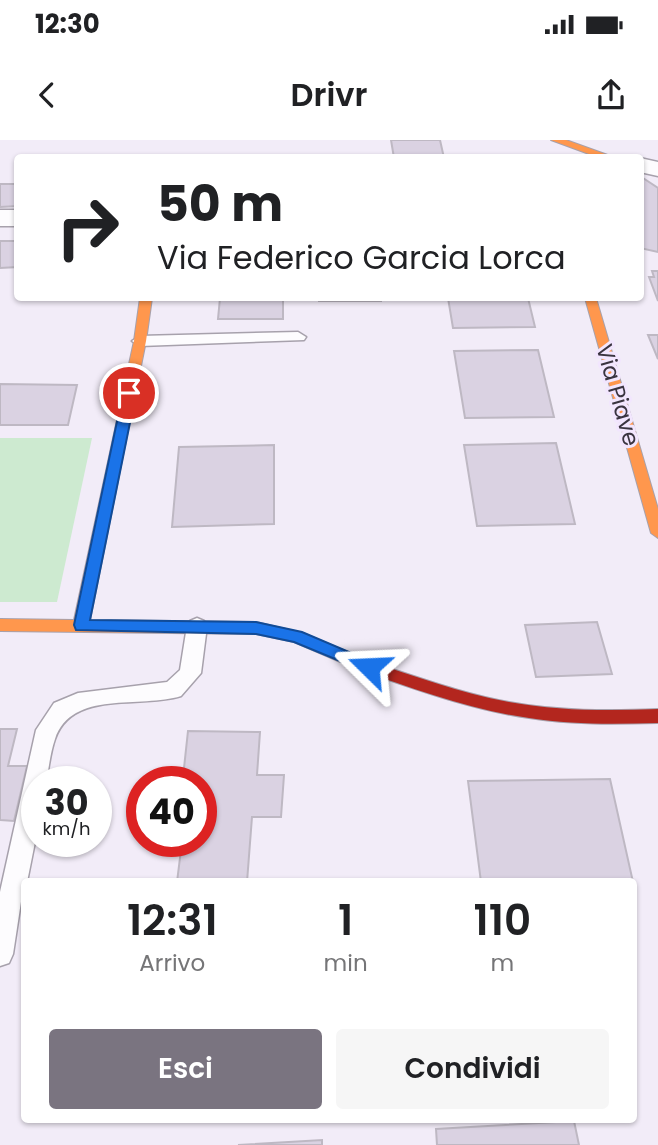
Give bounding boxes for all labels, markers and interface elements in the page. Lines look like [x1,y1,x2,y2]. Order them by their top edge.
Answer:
text: 12:30 [35,6,100,42]
text: Drivr [291,72,367,117]
icon: back [28,76,66,114]
icon: share [592,76,630,114]
text: 50 m [157,170,283,238]
icon: right [42,182,133,273]
text: Via Federico Garcia Lorca [157,235,566,280]
street label: Via Piave [588,340,648,450]
pin [99,363,159,423]
icon: arrive [110,374,148,412]
position arrow [332,630,406,704]
speed limit sign: 40 [126,766,217,857]
text: 30 [45,778,89,827]
text: km/h [43,816,90,841]
text: 12:31 [127,891,218,950]
text: 1 [338,891,353,950]
text: 110 [474,891,531,950]
text: Arrivo [139,947,205,979]
text: min [324,947,368,979]
text: m [490,947,514,979]
button: Esci [49,1029,322,1109]
button: Condividi [336,1029,609,1109]

